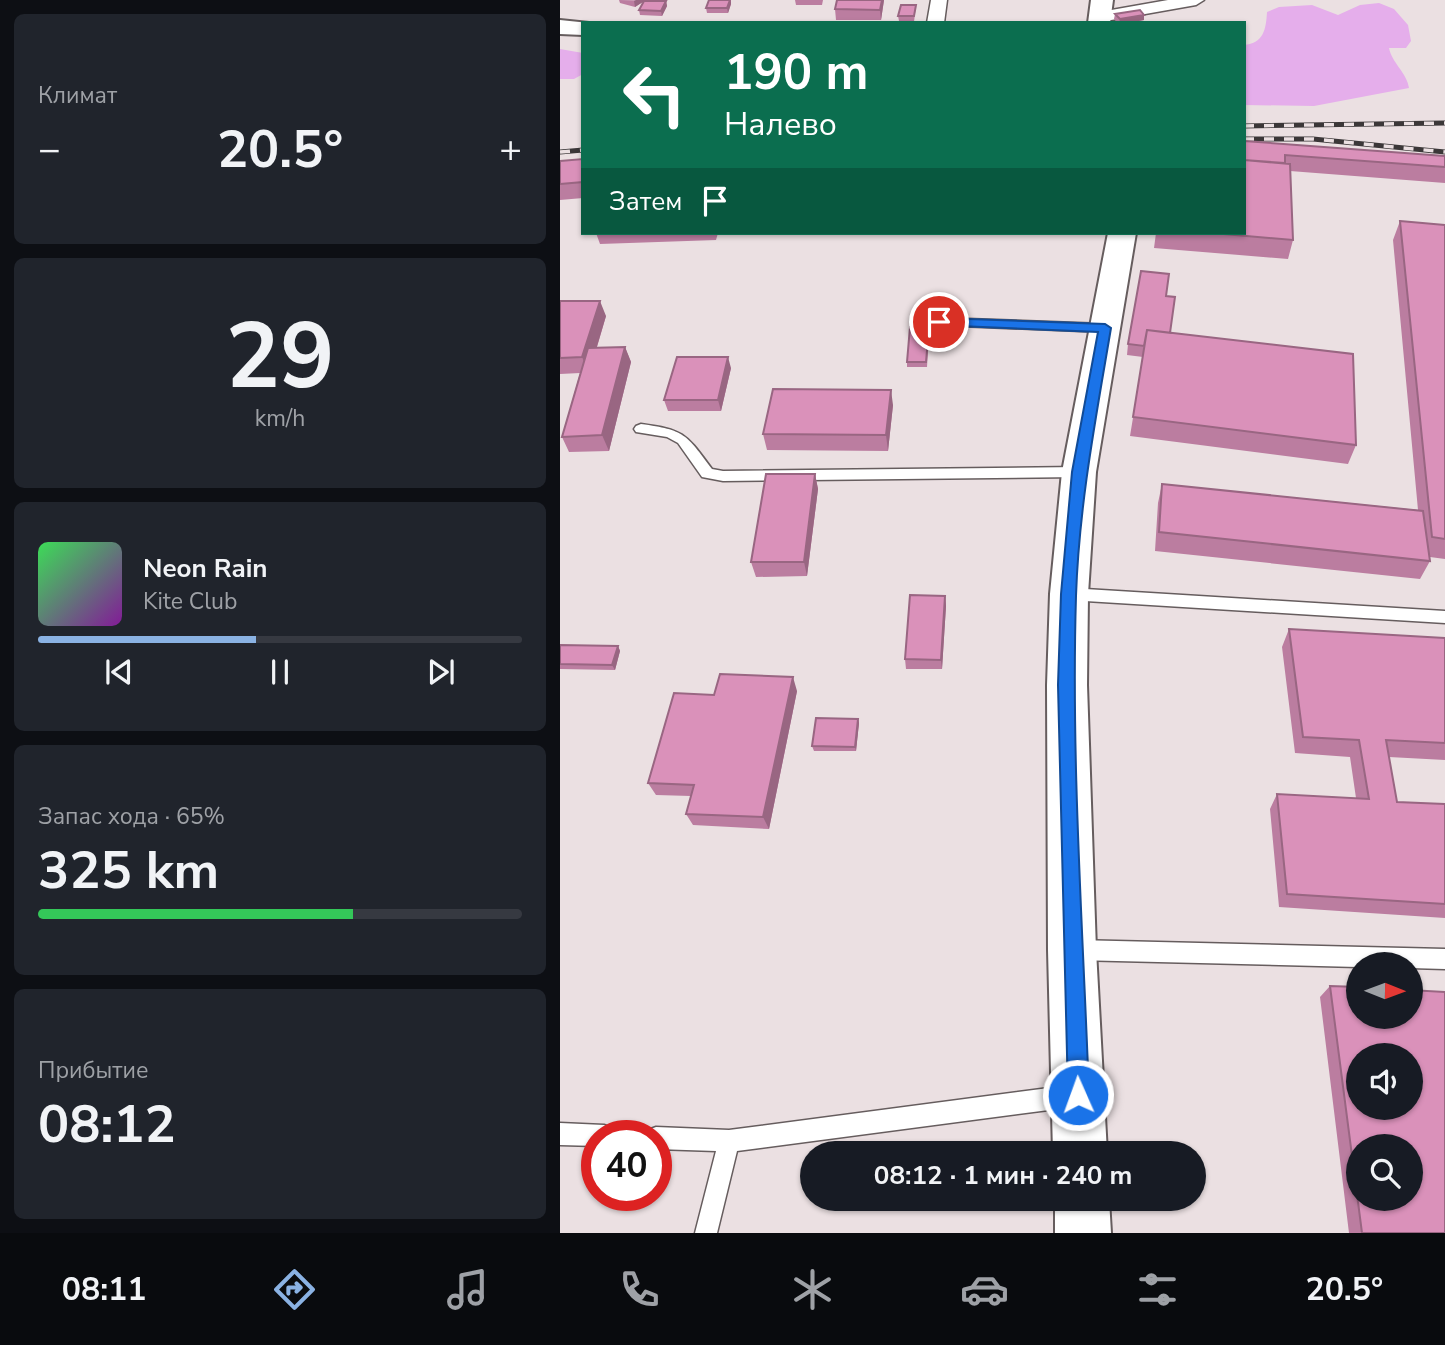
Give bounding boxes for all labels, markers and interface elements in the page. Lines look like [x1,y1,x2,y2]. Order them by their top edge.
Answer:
text: 190 m [724,39,868,106]
icon: left [609,49,700,140]
text: Климат [38,80,117,111]
text: Налево [724,103,837,146]
text: 20.5° [217,114,343,185]
text: − [38,124,61,175]
text: + [499,124,522,175]
icon: arrive [696,182,734,220]
text: Затем [609,184,682,219]
pin [909,292,969,352]
text: 29 [225,295,335,419]
icon: arrive [920,303,958,341]
text: km/h [255,403,305,434]
text: Neon Rain [143,551,268,586]
text: Kite Club [143,586,237,617]
icon: previous [100,653,138,691]
icon: pause [261,653,299,691]
icon: next [422,653,460,691]
text: Запас хода · 65% [38,801,225,832]
text: 325 km [38,835,219,906]
north arrow [1346,952,1423,1029]
map controls [1346,952,1423,1211]
button: sound [1346,1043,1423,1120]
text: Прибытие [38,1055,148,1086]
position arrow [1041,1058,1115,1132]
text: 08:12 [38,1089,176,1160]
speed limit sign: 40 [581,1120,672,1211]
button: search [1346,1134,1423,1211]
text: 08:12 · 1 мин · 240 m [874,1158,1132,1193]
icon: directions [270,1265,319,1314]
icon: music [443,1265,492,1314]
icon: phone [615,1265,664,1314]
icon: climate [788,1265,837,1314]
icon: car [960,1265,1009,1314]
icon: filters [1133,1265,1182,1314]
text: 08:11 [62,1268,147,1311]
text: 20.5° [1305,1268,1383,1311]

